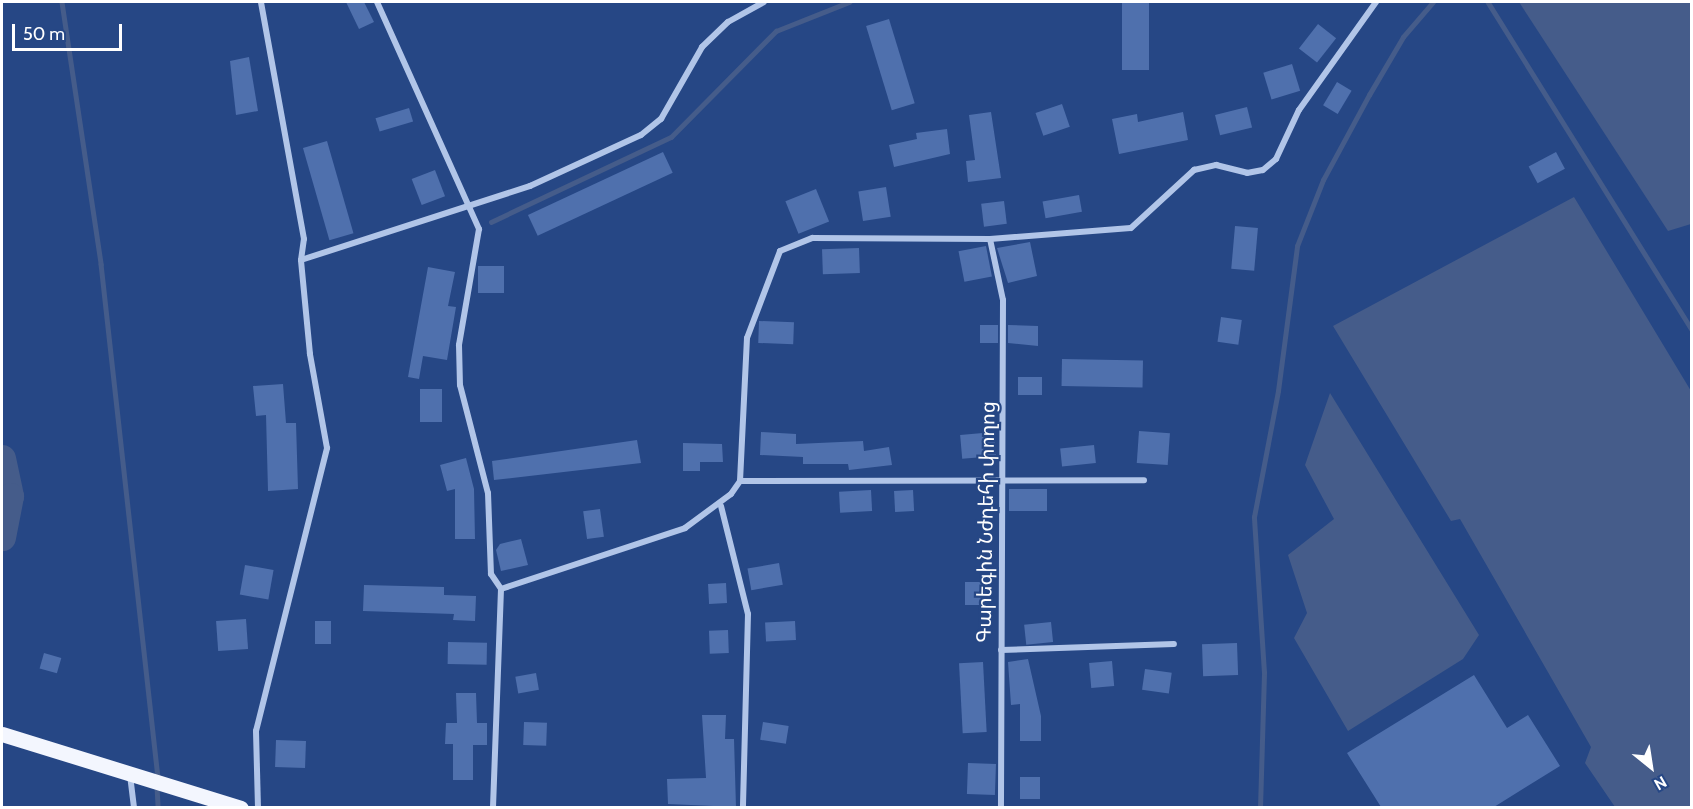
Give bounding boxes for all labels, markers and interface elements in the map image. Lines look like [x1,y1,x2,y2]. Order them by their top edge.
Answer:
scale bar [15,12,124,50]
text: 50 m [23,23,65,45]
street label: Գարեգին Նժդեհի փողոց [972,401,1000,643]
north arrow [1621,737,1681,797]
text: N [1651,772,1670,794]

